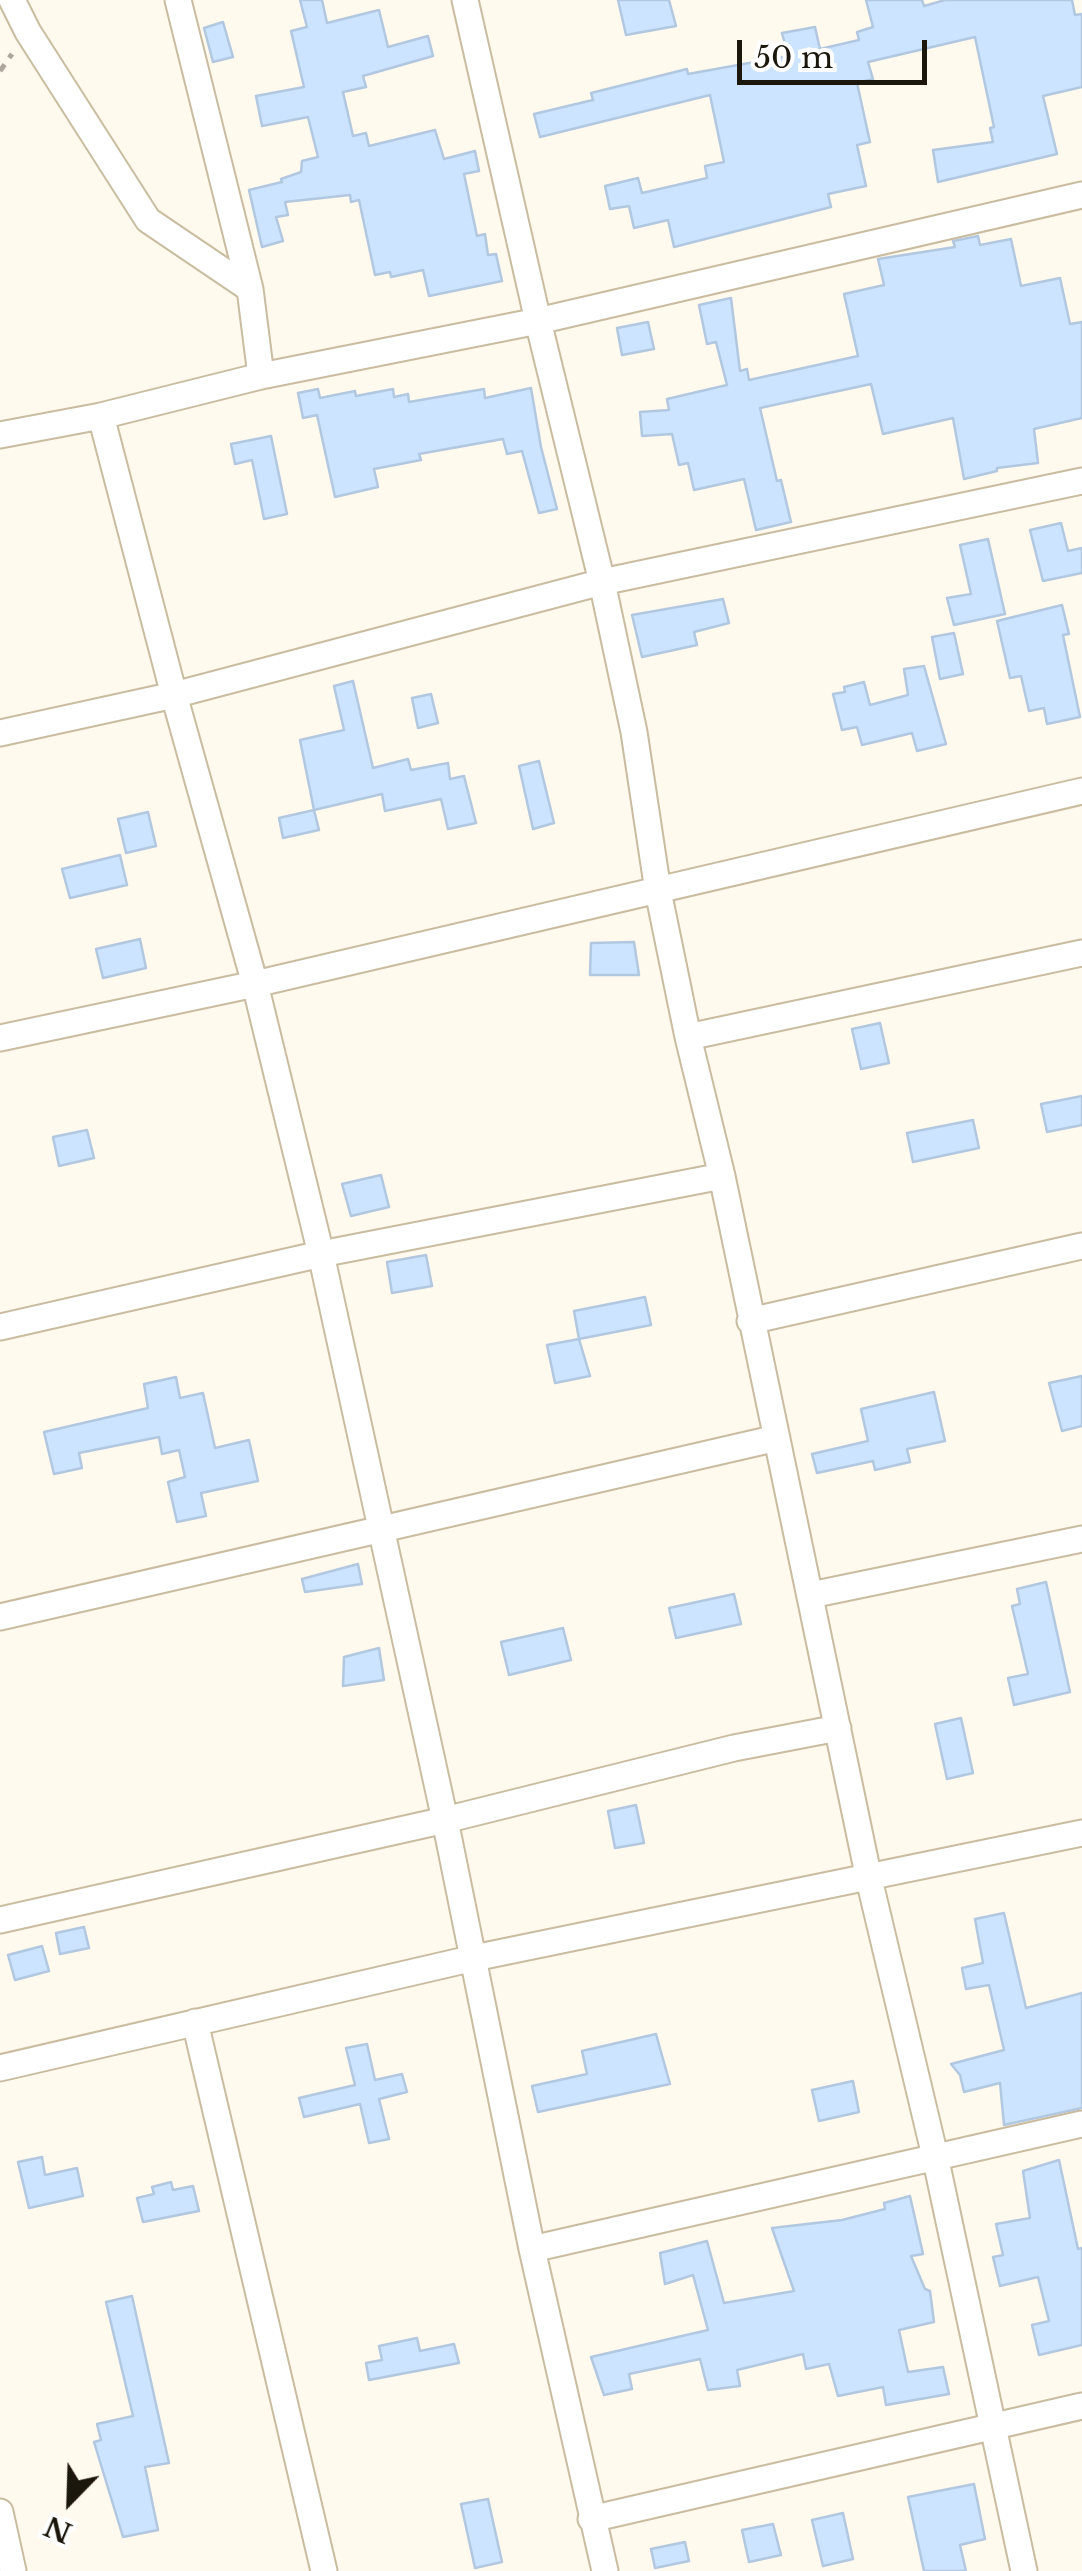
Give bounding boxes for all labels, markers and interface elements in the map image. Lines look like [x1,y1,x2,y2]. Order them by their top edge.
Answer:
scale bar [742,20,932,82]
text: 50 m [754,39,833,76]
north arrow [20,2451,120,2551]
text: N [39,2508,77,2550]

